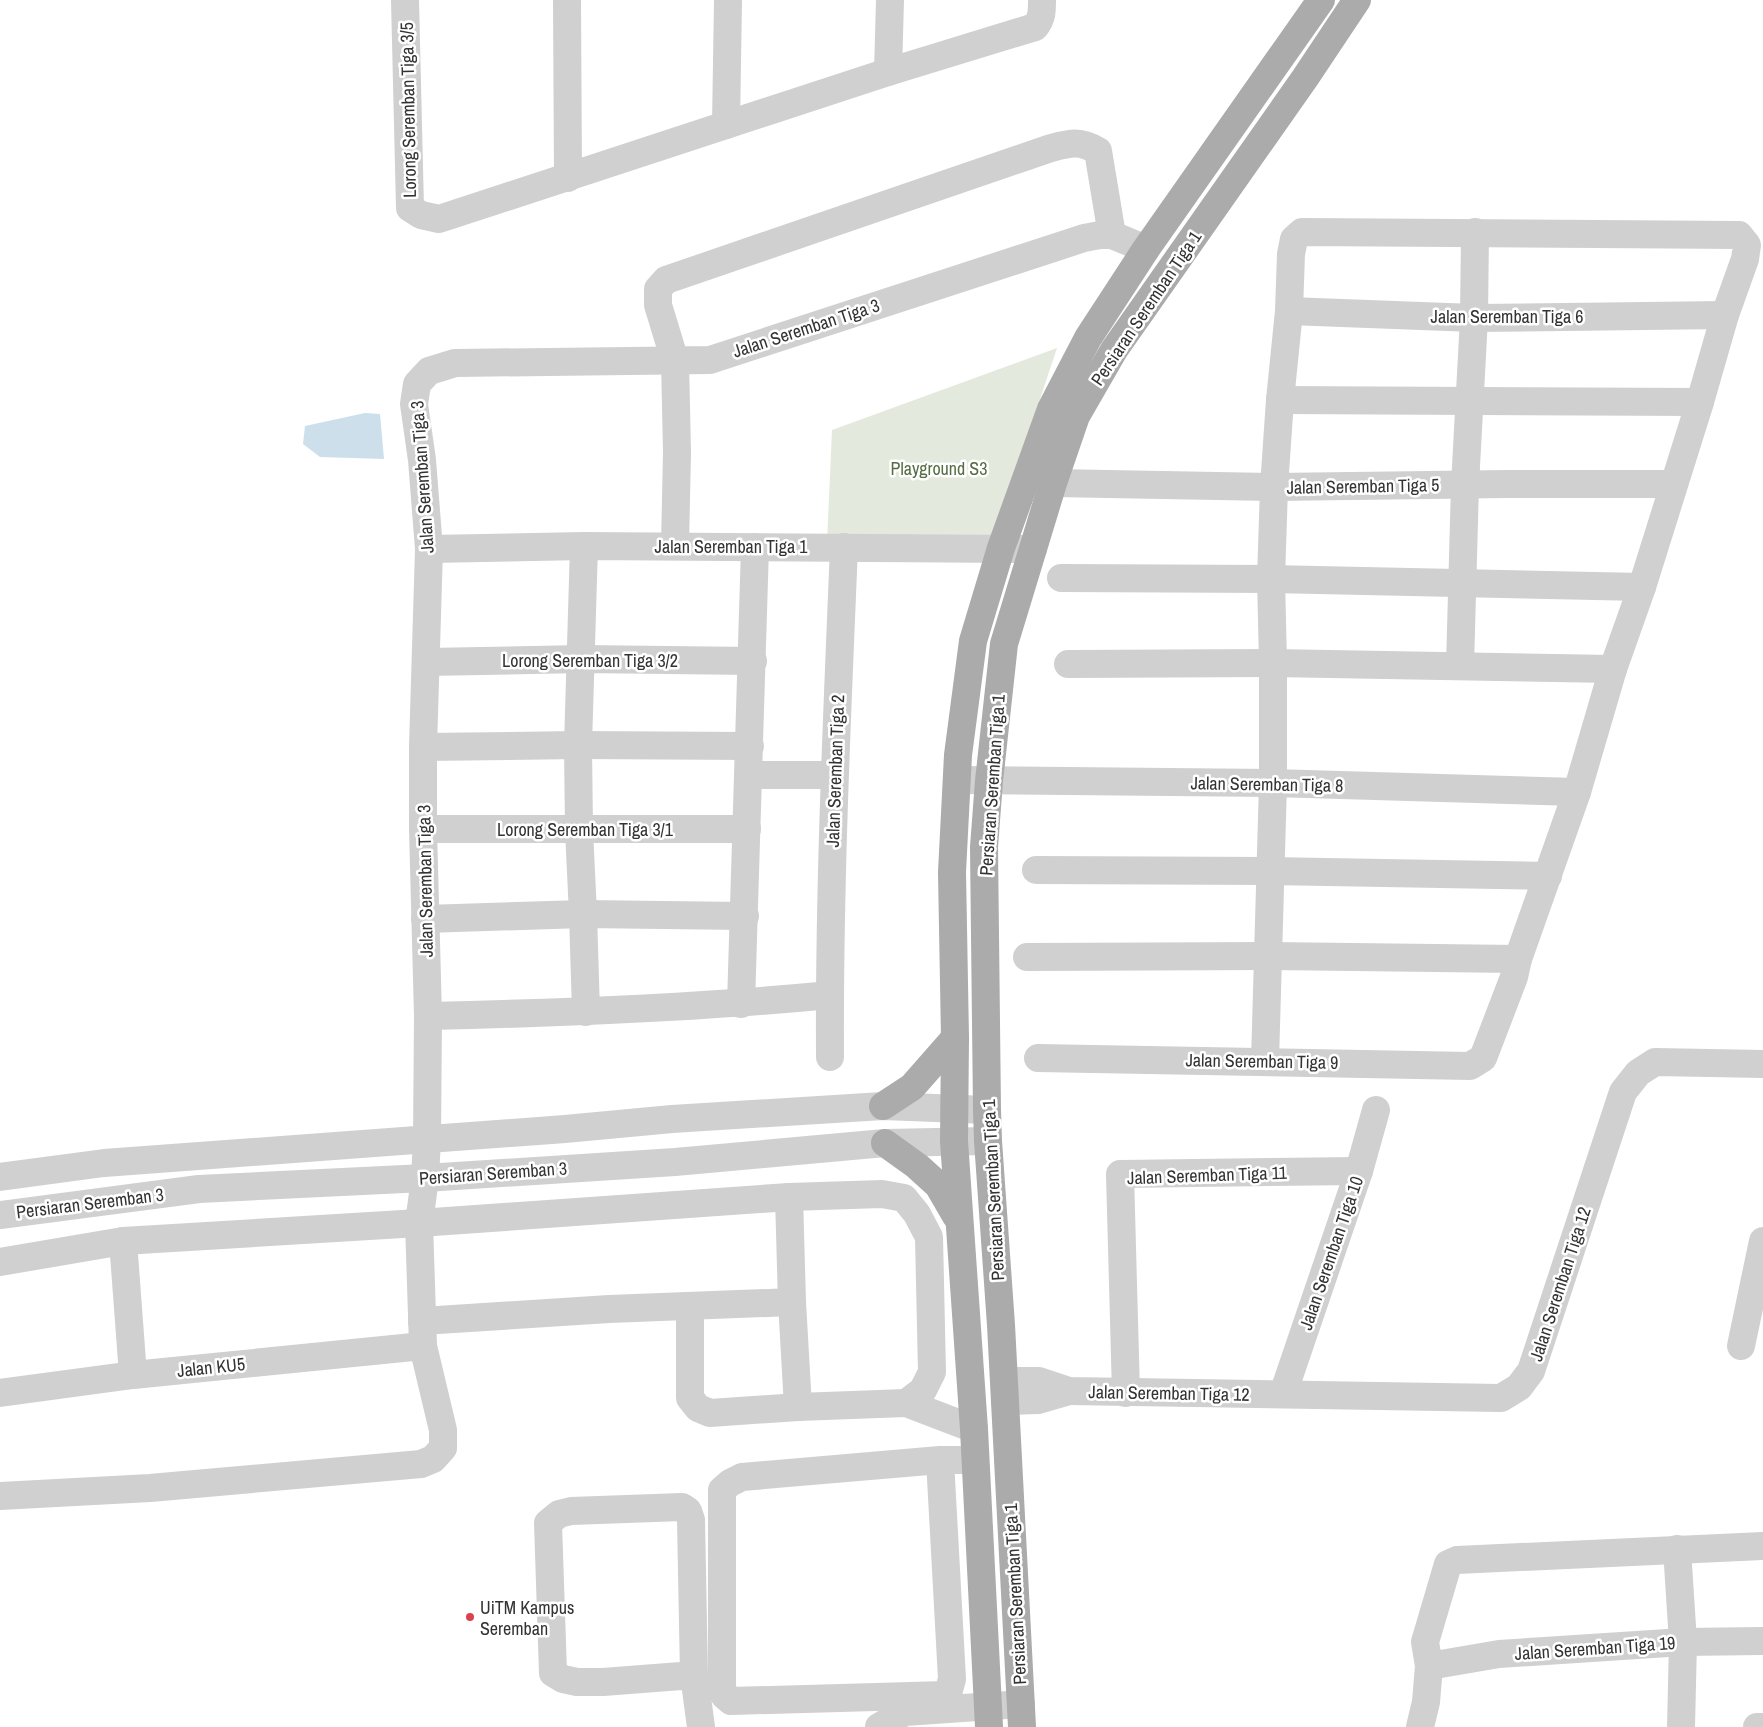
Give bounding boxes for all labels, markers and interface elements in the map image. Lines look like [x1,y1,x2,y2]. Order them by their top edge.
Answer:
street label: Lorong Seremban Tiga 3/5 [394,22,422,198]
street label: Persiaran Seremban Tiga 1 [1085,225,1208,390]
street label: Jalan Seremban Tiga 3 [729,292,883,364]
street label: Jalan Seremban Tiga 6 [1431,304,1583,329]
street label: Jalan Seremban Tiga 3 [404,400,440,554]
park label: Playground S3 [891,456,987,481]
street label: Jalan Seremban Tiga 5 [1286,472,1440,500]
street label: Jalan Seremban Tiga 1 [655,534,808,559]
street label: Lorong Seremban Tiga 3/2 [502,648,678,673]
street label: Persiaran Seremban Tiga 1 [973,693,1011,876]
street label: Jalan Seremban Tiga 2 [820,694,850,848]
street label: Jalan Seremban Tiga 8 [1190,770,1344,798]
street label: Jalan Seremban Tiga 3 [411,804,439,958]
street label: Lorong Seremban Tiga 3/1 [497,817,674,842]
street label: Jalan Seremban Tiga 9 [1185,1047,1339,1075]
street label: Persiaran Seremban Tiga 1 [976,1098,1010,1281]
street label: Persiaran Seremban 3 [418,1155,568,1191]
street label: Jalan Seremban Tiga 11 [1127,1160,1288,1190]
street label: Jalan Seremban Tiga 10 [1293,1173,1369,1333]
street label: Persiaran Seremban 3 [15,1182,165,1224]
street label: Jalan Seremban Tiga 12 [1523,1204,1597,1364]
street label: Jalan KU5 [176,1351,246,1383]
street label: Jalan Seremban Tiga 12 [1088,1379,1250,1407]
street label: Persiaran Seremban Tiga 1 [998,1502,1032,1685]
place label: UiTM Kampus Seremban [480,1595,574,1641]
marker: UiTM Kampus Seremban [464,1611,476,1623]
street label: Jalan Seremban Tiga 19 [1514,1630,1676,1666]

